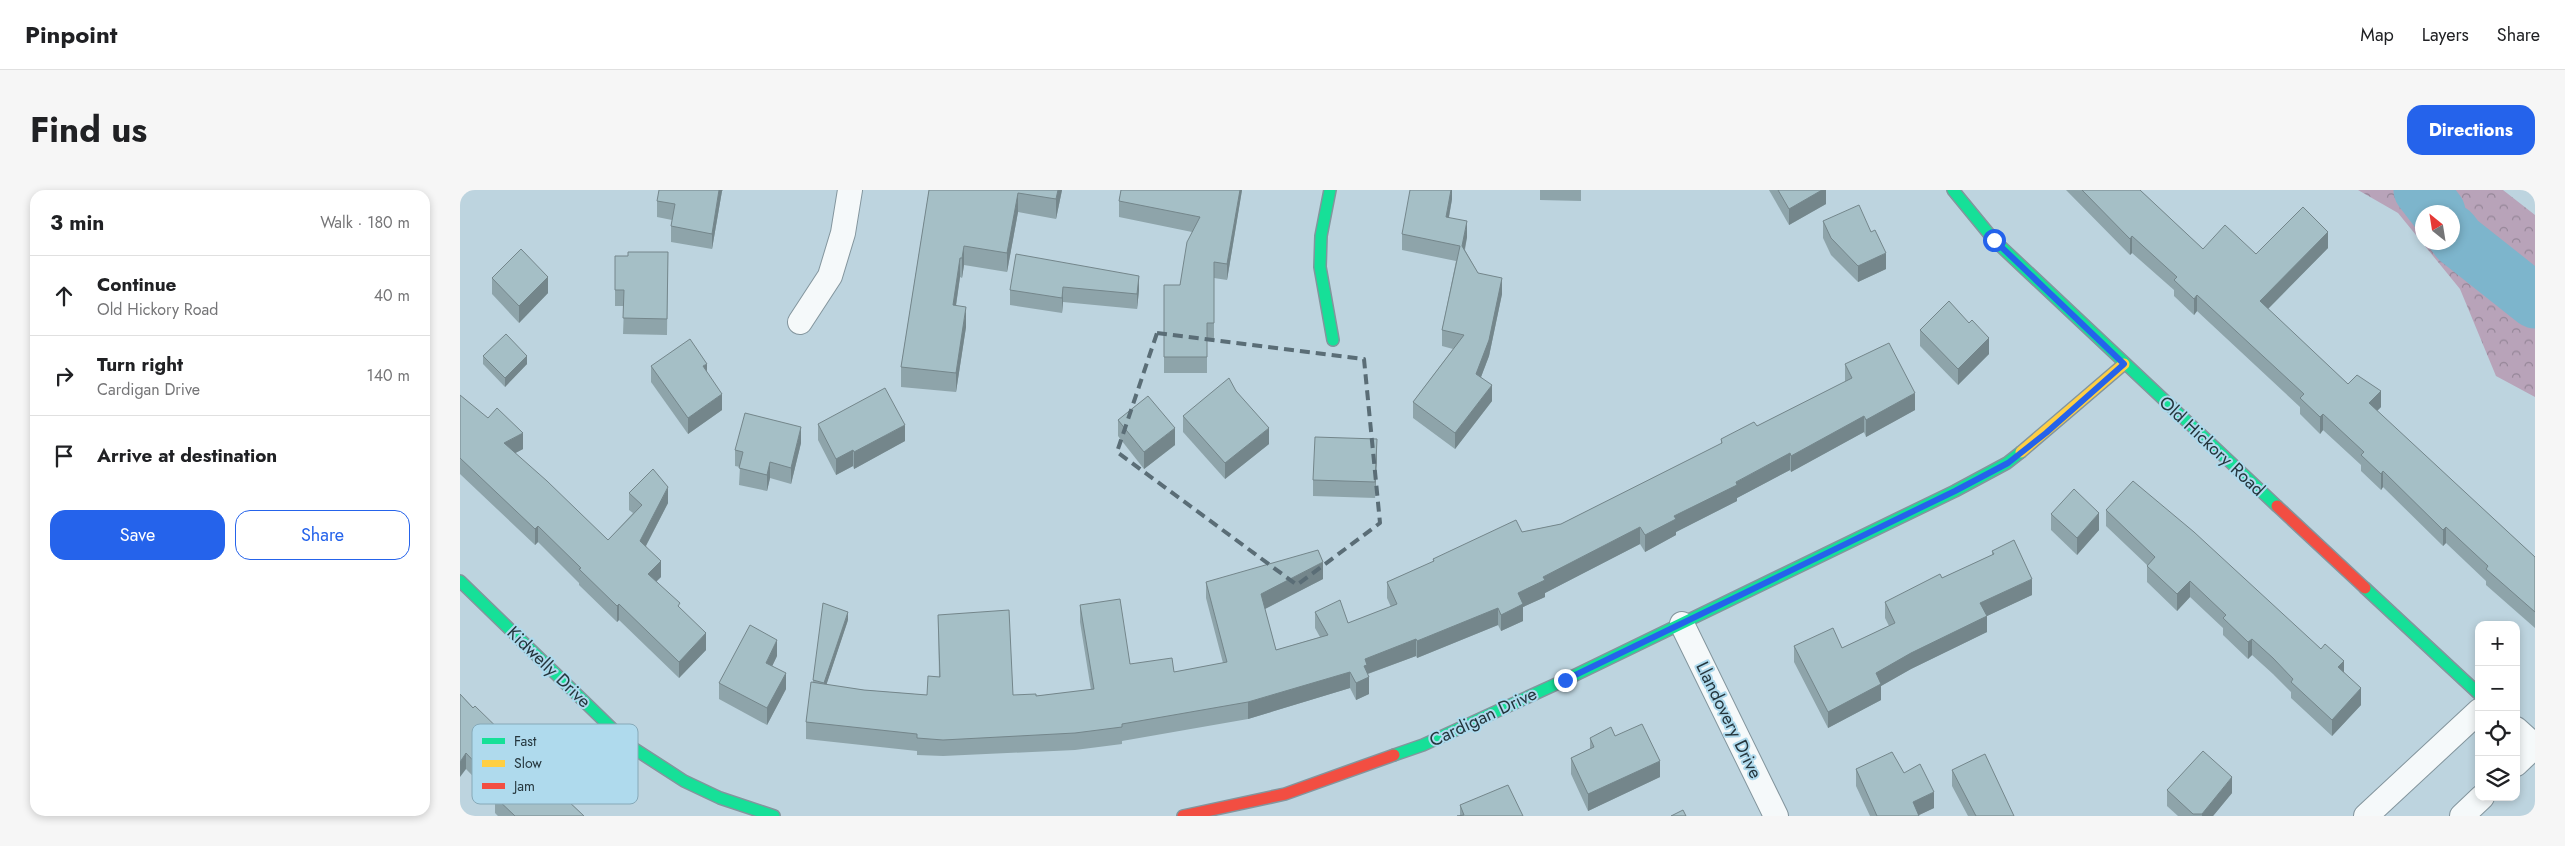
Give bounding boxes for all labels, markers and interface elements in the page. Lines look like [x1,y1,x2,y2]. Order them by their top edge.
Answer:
text: Pinpoint [25,17,117,52]
text: Map [2360,22,2394,48]
text: Layers [2422,22,2469,48]
text: Share [2497,22,2540,48]
text: Find us [30,105,147,155]
button: Directions [2407,105,2535,155]
north arrow [2415,205,2460,250]
text: 3 min [50,208,104,238]
text: Walk · 180 m [320,211,410,234]
route start [1983,229,2006,252]
text: Continue [97,271,176,298]
icon: ahead [50,282,78,310]
text: 40 m [374,284,410,307]
text: Old Hickory Road [97,298,218,321]
text: Turn right [97,351,183,378]
icon: right [50,362,78,390]
text: 140 m [367,364,410,387]
text: Cardigan Drive [97,378,200,401]
street label: Old Hickory Road [2153,390,2271,502]
icon: arrive [50,442,78,470]
text: Arrive at destination [97,442,277,469]
button: Save [50,510,225,560]
button: Share [235,510,410,560]
street label: Kidwelly Drive [501,620,597,714]
map controls [2475,621,2520,801]
button: + [2475,621,2520,666]
street label: Llandovery Drive [1689,657,1769,783]
button: − [2475,666,2520,711]
route end [1554,669,1577,692]
street label: Cardigan Drive [1425,681,1541,753]
button: locate [2475,711,2520,756]
legend [472,724,638,804]
text: Fast [514,731,537,751]
text: Slow [514,753,542,773]
button: layers [2475,756,2520,801]
text: Jam [512,776,535,796]

